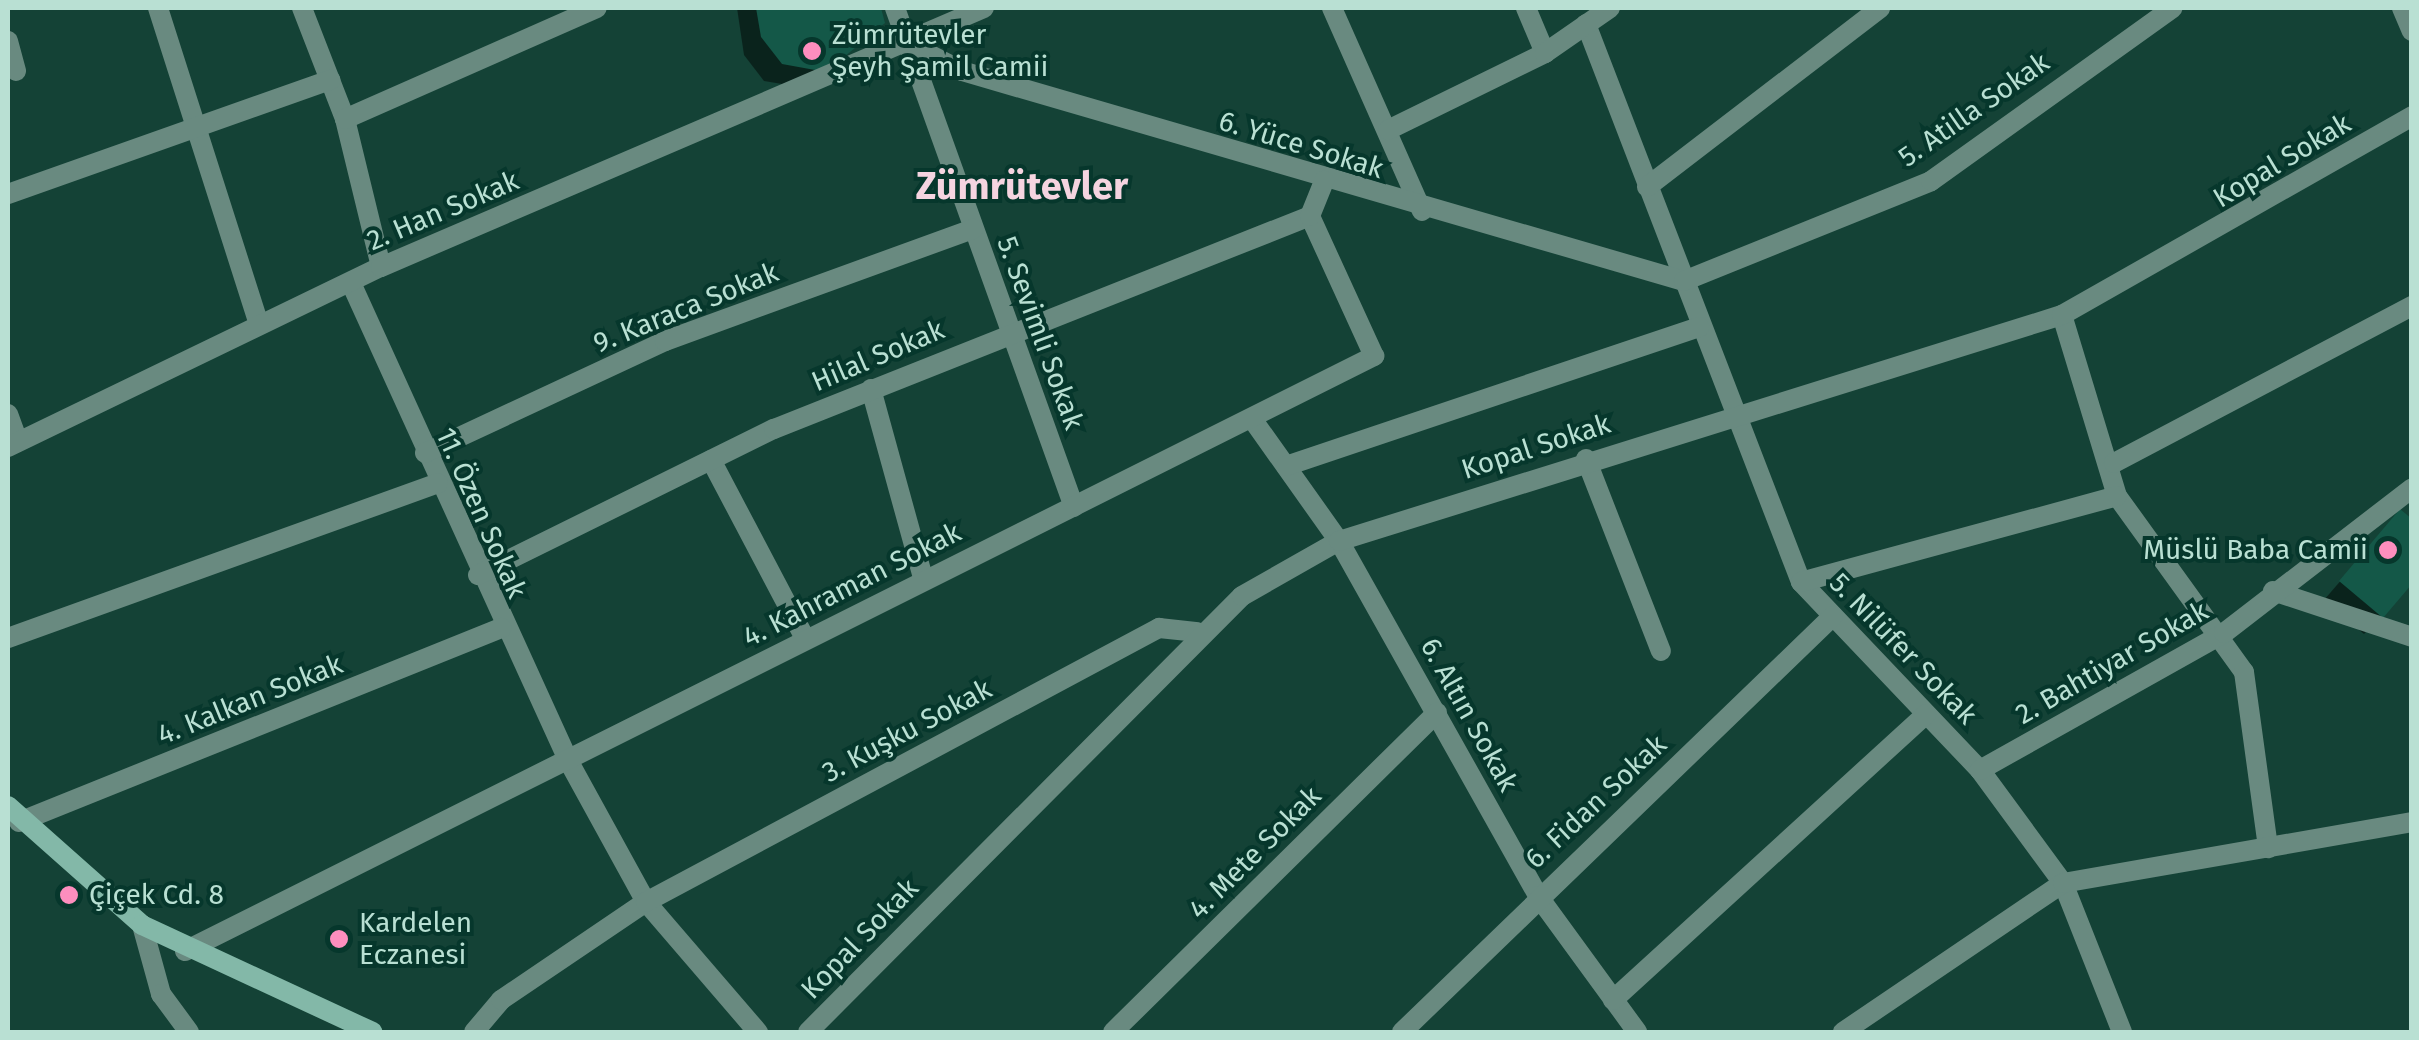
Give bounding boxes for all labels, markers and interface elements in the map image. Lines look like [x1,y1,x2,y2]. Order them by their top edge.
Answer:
place label: Zümrütevler Şeyh Şamil Camii [832,18,1048,84]
marker: Zümrütevler Şeyh Şamil Camii [801,40,823,62]
street label: 5. Atilla Sokak [1892,46,2056,174]
street label: 6. Yüce Sokak [1215,104,1387,186]
street label: Kopal Sokak [2207,107,2357,215]
street label: 2. Han Sokak [362,164,524,258]
district label: Zümrütevler [916,164,1128,210]
street label: 5. Sevimli Sokak [990,232,1090,434]
street label: 9. Karaca Sokak [589,256,783,360]
street label: Hilal Sokak [807,313,949,399]
street label: Kopal Sokak [1457,407,1615,487]
street label: 11. Özen Sokak [428,422,534,604]
street label: 4. Kahraman Sokak [737,516,967,654]
place label: Müslü Baba Camii [2143,533,2368,567]
marker: Müslü Baba Camii [2377,539,2399,561]
street label: 5. Nilüfer Sokak [1822,566,1984,732]
street label: 2. Bahtiyar Sokak [2010,594,2214,732]
street label: 6. Altın Sokak [1413,632,1525,798]
street label: 4. Kalkan Sokak [153,648,347,752]
street label: 3. Kuşku Sokak [817,672,997,790]
street label: 6. Fidan Sokak [1518,728,1674,876]
street label: 4. Mete Sokak [1182,780,1328,926]
street label: Kopal Sokak [794,872,926,1006]
place label: Çiçek Cd. 8 [89,878,224,912]
marker: Çiçek Cd. 8 [58,884,80,906]
place label: Kardelen Eczanesi [359,906,472,972]
marker: Kardelen Eczanesi [328,928,350,950]

